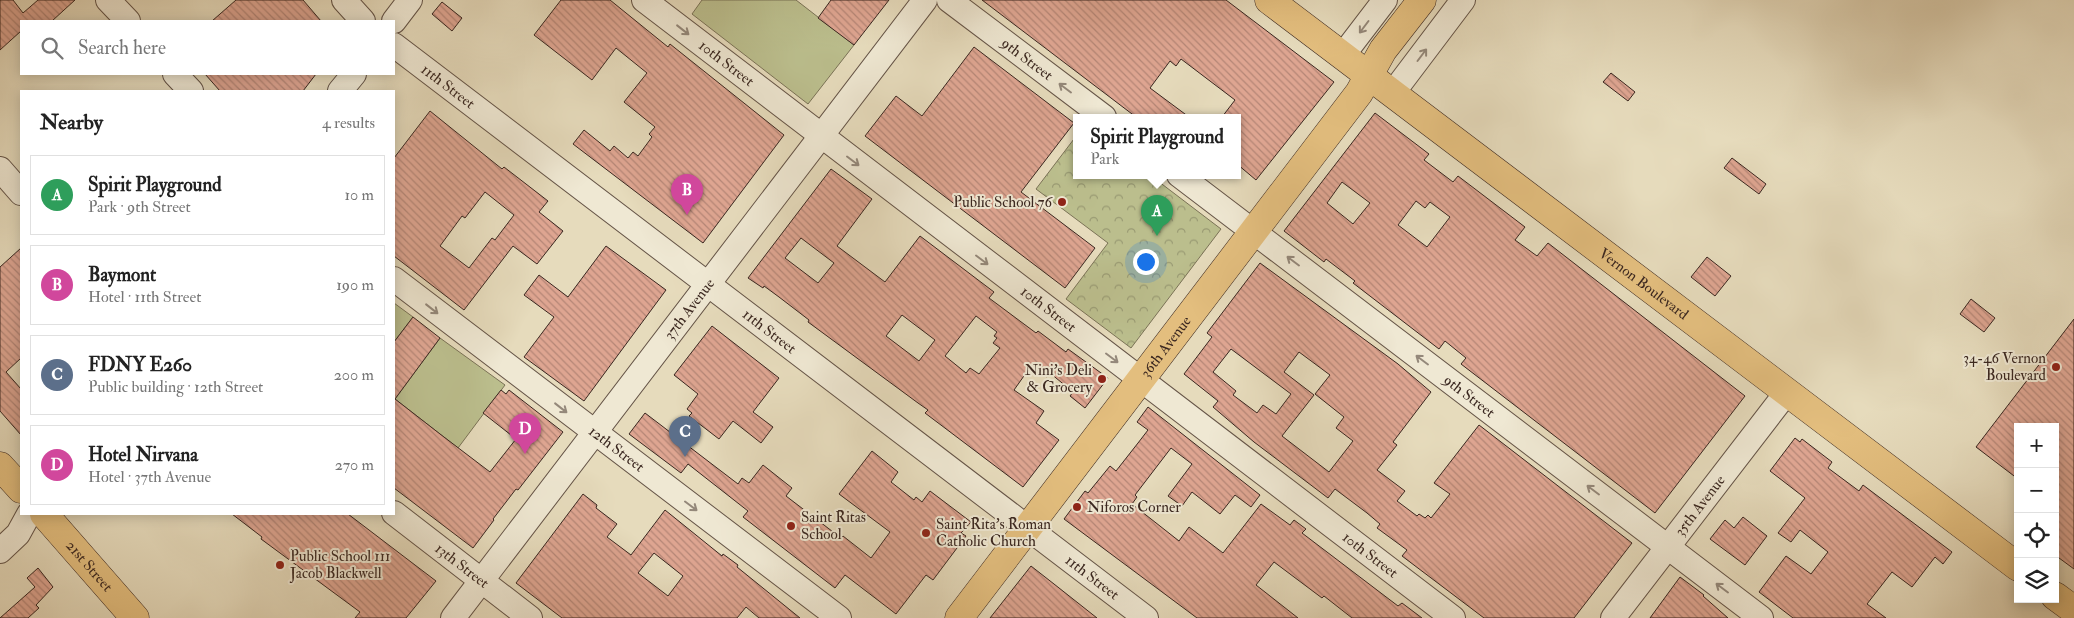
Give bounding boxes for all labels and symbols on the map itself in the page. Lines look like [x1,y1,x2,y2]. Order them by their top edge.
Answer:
one-way arrow [1358,20,1369,33]
one-way arrow [676,24,689,35]
street label: 9th Street [997,33,1057,85]
street label: 10th Street [695,36,758,91]
one-way arrow [1416,49,1427,62]
street label: 11th Street [417,60,479,113]
one-way arrow [1059,82,1072,93]
one-way arrow [846,156,859,167]
pin: B [671,174,703,215]
place label: Public School 76 [953,193,1053,212]
pin: A [1141,195,1173,236]
marker: Public School 76 [1056,196,1068,208]
street label: Vernon Boulevard [1595,244,1693,324]
your location [1133,249,1159,275]
one-way arrow [975,254,988,265]
one-way arrow [1286,256,1299,267]
street label: 37th Avenue [660,274,719,343]
street label: 10th Street [1017,282,1080,336]
one-way arrow [425,303,438,314]
street label: 11th Street [739,304,800,358]
street label: 36th Avenue [1136,312,1195,381]
place label: 34-46 Vernon Boulevard [1963,349,2047,385]
one-way arrow [1105,353,1118,364]
one-way arrow [1416,354,1429,365]
place label: Nini's Deli & Grocery [1025,361,1092,397]
marker: 34-46 Vernon Boulevard [2050,361,2062,373]
street label: 9th Street [1439,370,1499,422]
marker: Nini's Deli & Grocery [1096,373,1108,385]
one-way arrow [554,402,567,413]
pin: D [509,413,541,454]
pin: C [669,416,701,457]
street label: 12th Street [585,421,648,476]
street label: 35th Avenue [1670,471,1729,540]
one-way arrow [1586,485,1600,495]
place label: Niforos Corner [1087,498,1181,517]
one-way arrow [684,501,698,511]
marker: Niforos Corner [1071,501,1083,513]
place label: Saint Ritas School [801,508,866,544]
place label: Saint Rita's Roman Catholic Church [936,515,1051,551]
marker: Saint Ritas School [785,520,797,532]
marker: Saint Rita's Roman Catholic Church [920,527,932,539]
street label: 10th Street [1339,528,1402,582]
street label: 21st Street [62,536,117,596]
street label: 13th Street [431,539,493,592]
place label: Public School 111 Jacob Blackwell [289,547,390,584]
street label: 11th Street [1062,551,1123,604]
marker: Public School 111 Jacob Blackwell [274,559,286,571]
one-way arrow [1716,583,1729,594]

